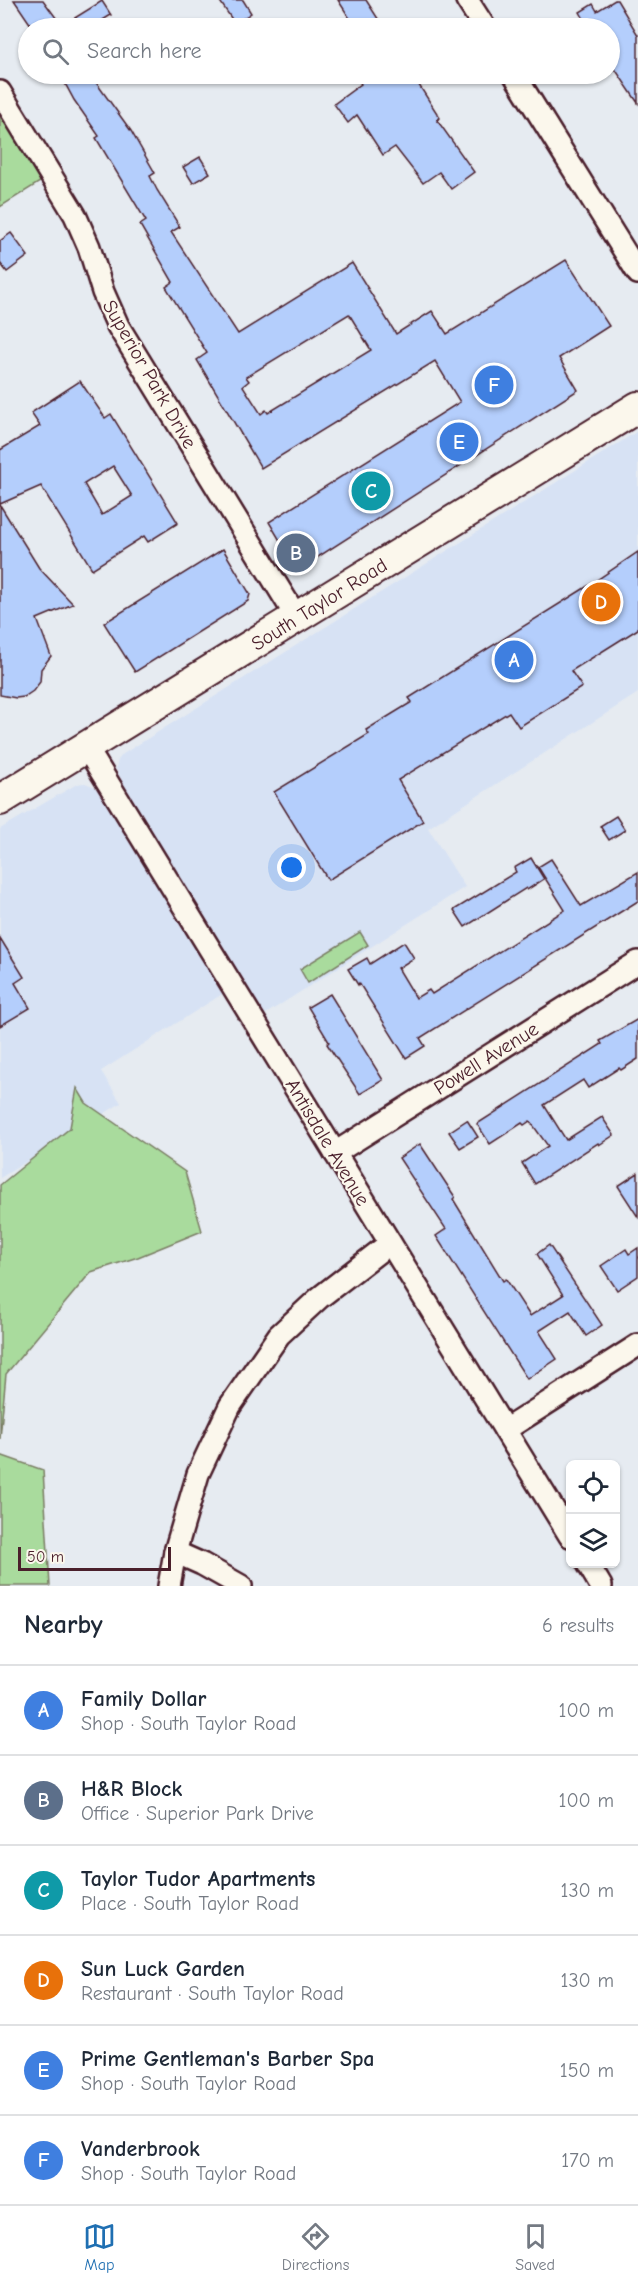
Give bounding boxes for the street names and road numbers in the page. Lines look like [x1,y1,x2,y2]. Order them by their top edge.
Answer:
street label: Superior Park Drive [98,296,201,453]
street label: South Taylor Road [247,553,391,655]
street label: Powell Avenue [430,1017,543,1100]
street label: Antisdale Avenue [281,1075,375,1210]

